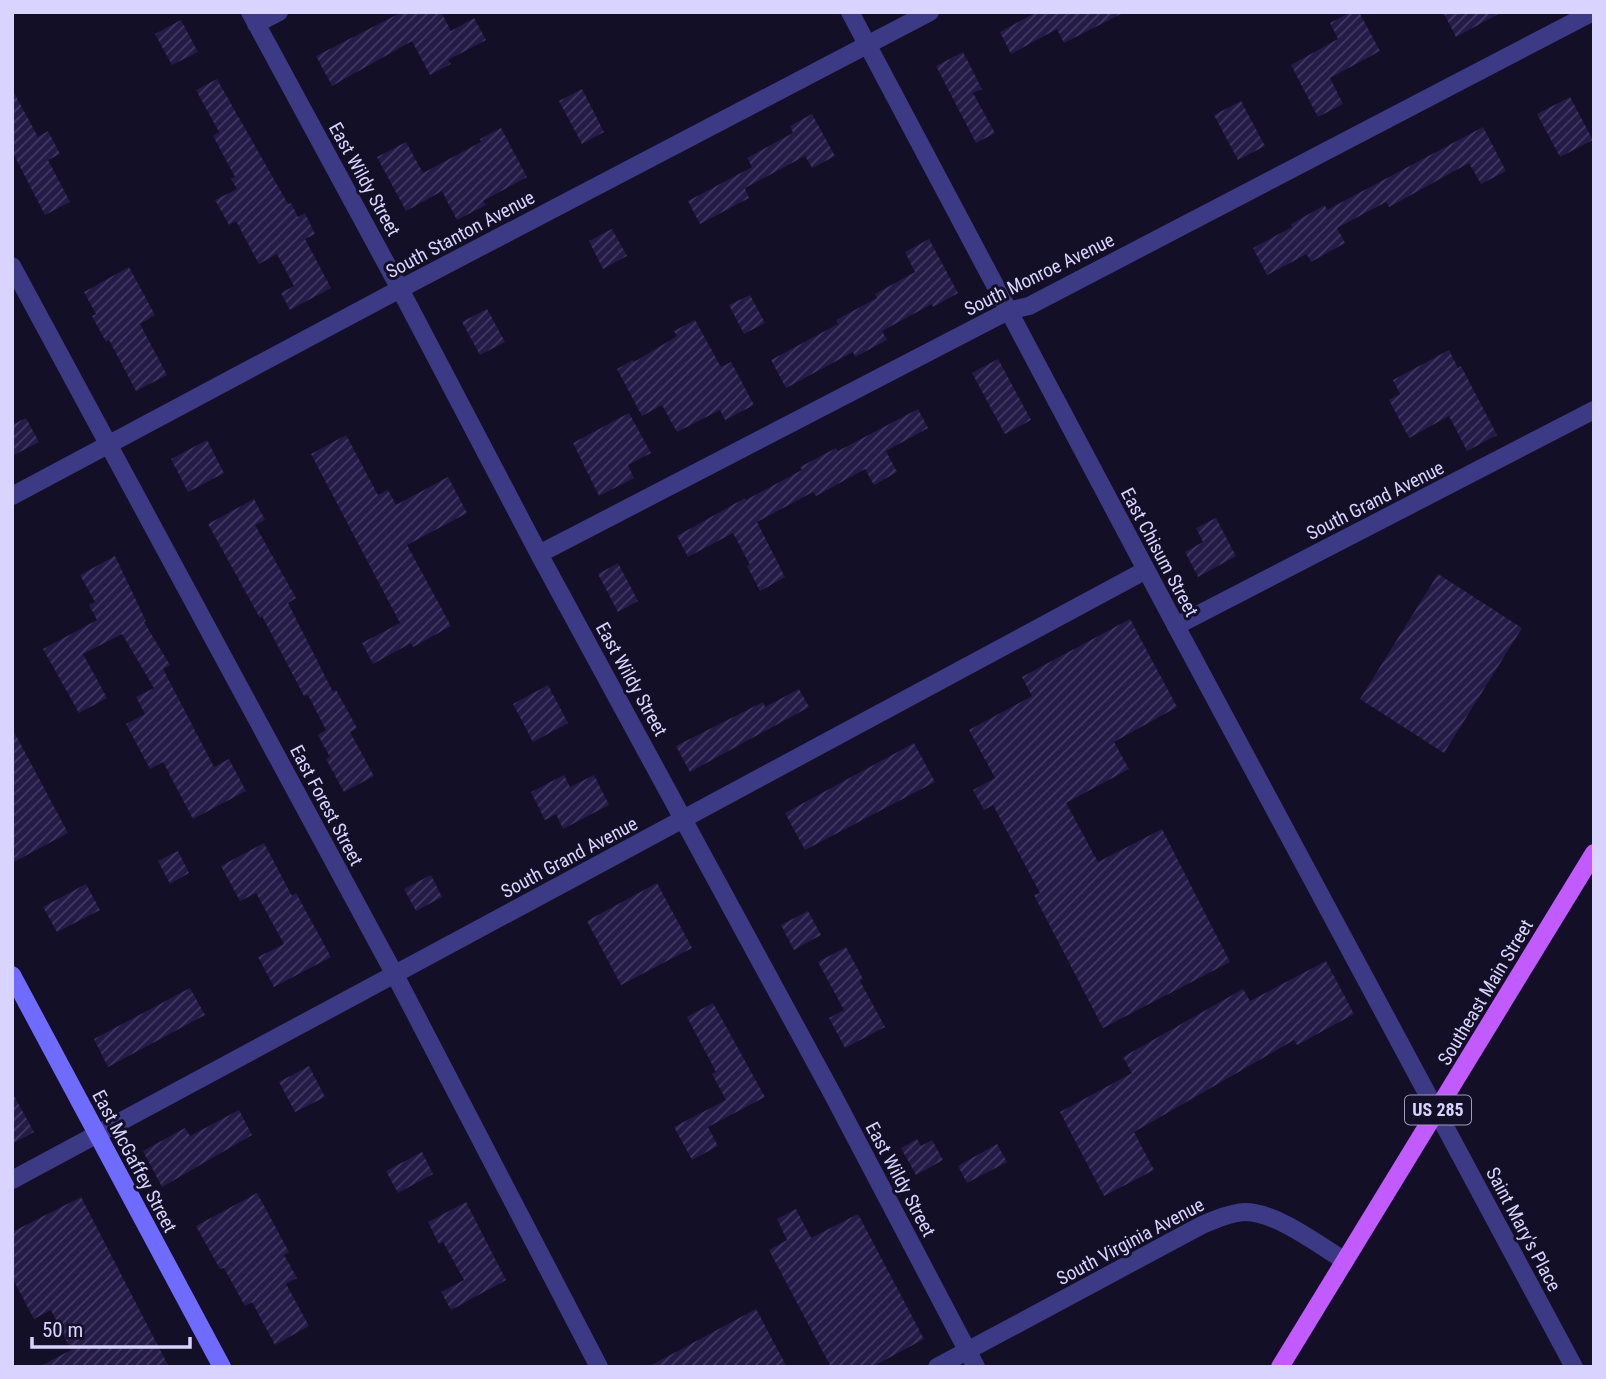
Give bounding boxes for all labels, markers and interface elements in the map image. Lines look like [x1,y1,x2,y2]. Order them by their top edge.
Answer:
street label: East Wildy Street [324,118,405,240]
street label: South Stanton Avenue [382,186,538,283]
street label: South Monroe Avenue [961,228,1118,321]
street label: South Grand Avenue [1303,456,1448,545]
street label: East Chisum Street [1116,484,1203,621]
street label: East Wildy Street [591,618,672,740]
street label: East Forest Street [285,741,368,870]
street label: South Grand Avenue [497,812,641,903]
street label: Southeast Main Street [1433,915,1538,1069]
street label: East McGaffey Street [87,1086,182,1236]
road number: US 285 [1405,1096,1471,1125]
street label: East Wildy Street [861,1118,940,1241]
street label: Saint Mary's Place [1481,1163,1566,1295]
street label: South Virginia Avenue [1053,1193,1208,1290]
scale bar [32,1306,189,1350]
text: 50 m [42,1318,83,1342]

